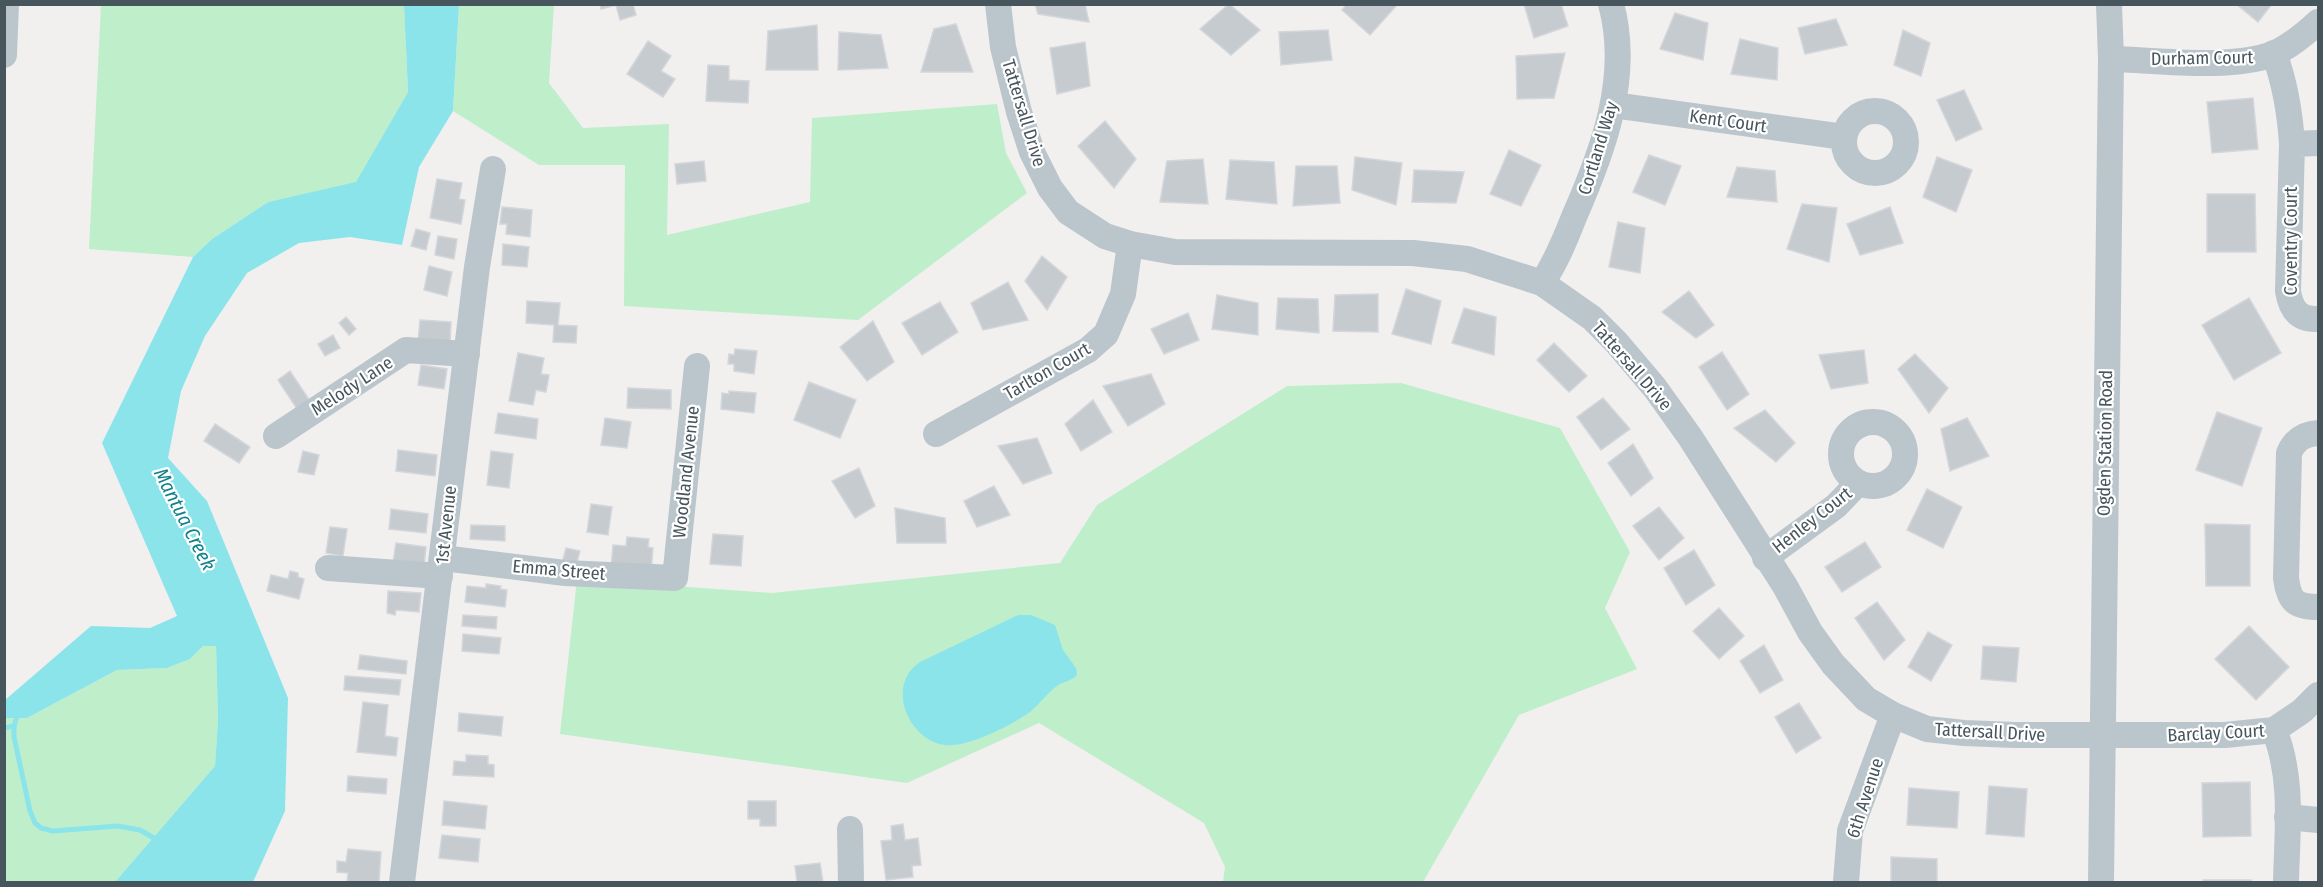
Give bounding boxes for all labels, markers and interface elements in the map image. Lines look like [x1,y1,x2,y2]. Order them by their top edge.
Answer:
street label: Durham Court [2151,46,2253,70]
street label: Tattersall Drive [997,57,1051,169]
street label: Cortland Way [1573,99,1623,197]
street label: Kent Court [1688,105,1768,137]
street label: Coventry Court [2280,187,2302,295]
street label: Tattersall Drive [1587,317,1677,415]
street label: Tarlton Court [1000,337,1094,405]
street label: Melody Lane [307,351,397,420]
street label: Ogden Station Road [2093,370,2117,516]
street label: Woodland Avenue [668,405,704,539]
water label: Mantua Creek [149,464,221,574]
street label: Henley Court [1768,482,1856,558]
street label: 1st Avenue [431,485,461,565]
street label: Emma Street [512,555,607,585]
street label: Tattersall Drive [1934,718,2046,746]
street label: Barclay Court [2167,719,2265,747]
street label: 6th Avenue [1842,755,1888,841]

